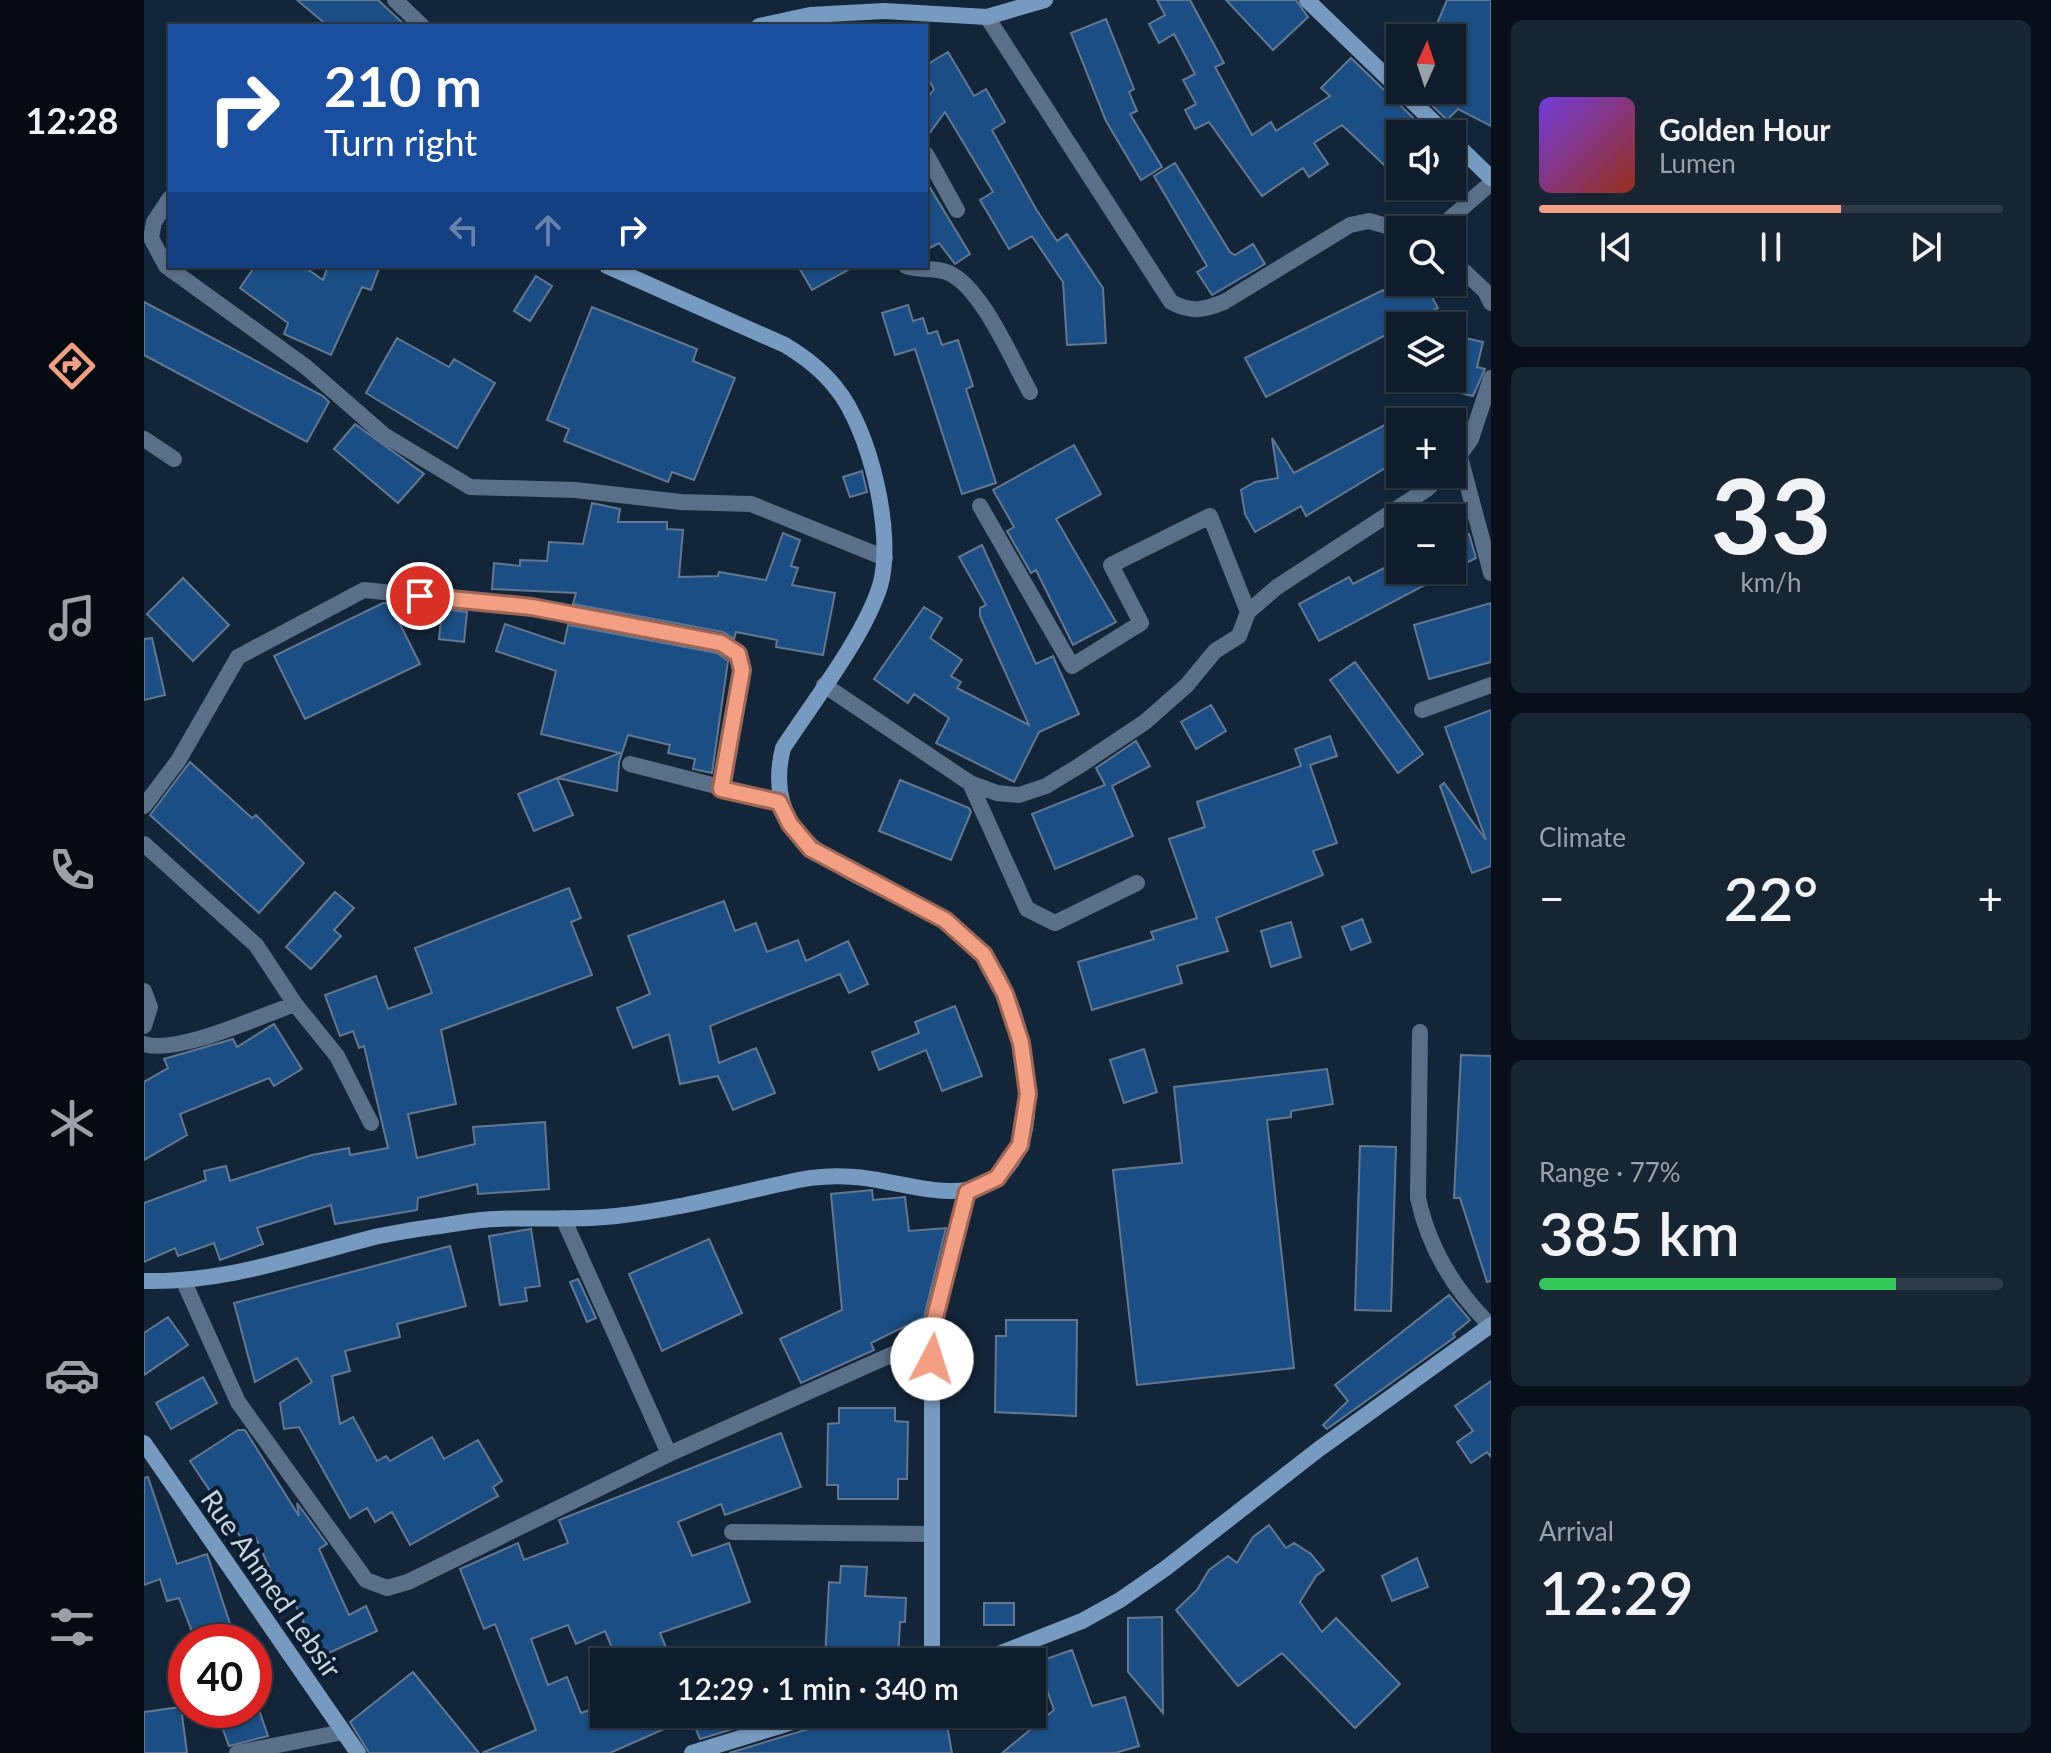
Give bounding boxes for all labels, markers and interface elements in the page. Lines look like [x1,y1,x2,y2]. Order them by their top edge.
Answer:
north arrow [1386,24,1466,104]
map controls [1386,24,1466,584]
text: 210 m [324,52,482,119]
icon: right [192,56,296,160]
text: 12:28 [26,98,118,142]
text: Golden Hour [1659,111,1831,147]
text: Turn right [324,120,477,164]
button: sound [1386,120,1466,200]
text: Lumen [1659,147,1736,179]
icon: left [442,208,486,252]
icon: ahead [526,208,570,252]
icon: right [610,208,654,252]
button: search [1386,216,1466,296]
icon: previous [1594,225,1638,269]
icon: pause [1749,225,1793,269]
icon: next [1904,225,1948,269]
button: layers [1386,312,1466,392]
icon: directions [44,338,100,394]
button: + [1386,408,1466,488]
text: 33 [1711,451,1831,576]
button: − [1386,504,1466,584]
pin [386,562,454,630]
text: km/h [1741,566,1801,598]
icon: arrive [398,574,442,618]
icon: music [44,590,100,646]
text: Climate [1539,821,1626,853]
icon: phone [44,842,100,898]
text: 22° [1724,862,1818,934]
text: − [1539,872,1565,924]
text: + [1977,872,2003,924]
icon: climate [44,1095,100,1151]
text: Range · 77% [1539,1156,1681,1188]
text: 385 km [1539,1197,1740,1269]
position arrow [890,1317,974,1401]
icon: car [44,1347,100,1403]
street label: Rue Ahmed Lebsir [194,1483,349,1684]
text: Arrival [1539,1515,1614,1547]
text: 12:29 [1539,1556,1693,1628]
icon: filters [44,1599,100,1655]
speed limit sign: 40 [168,1624,272,1728]
text: 12:29 · 1 min · 340 m [677,1670,959,1706]

